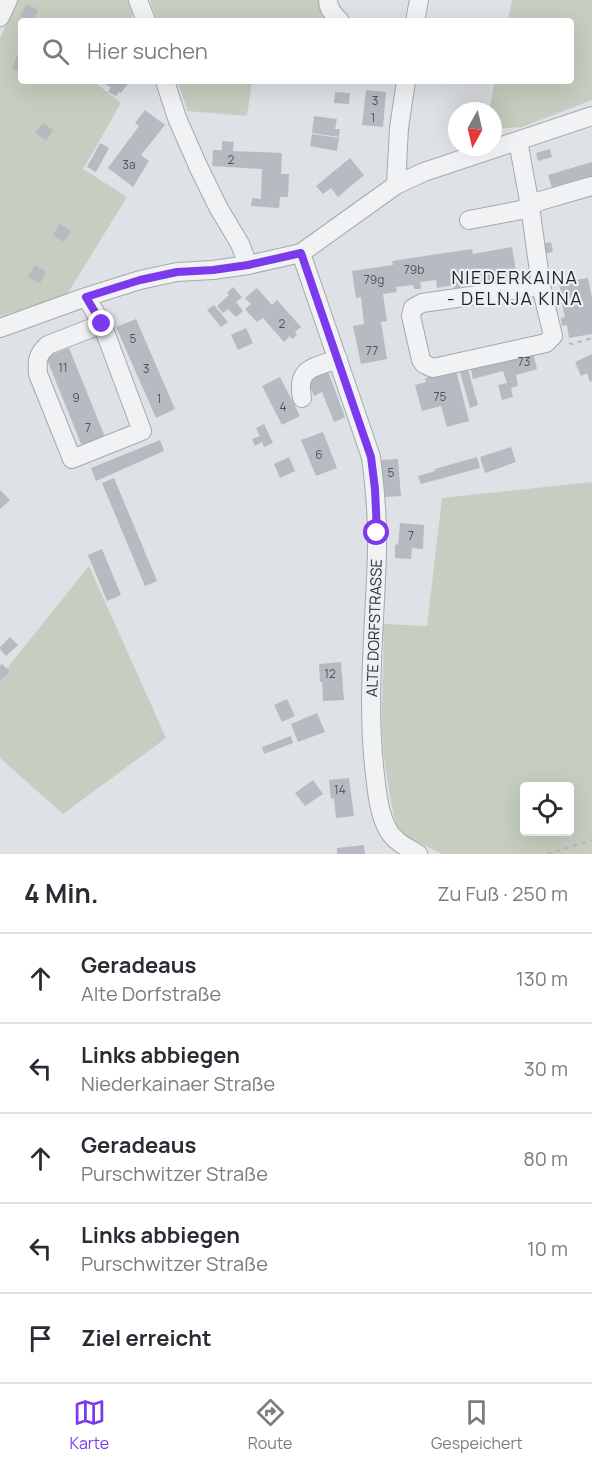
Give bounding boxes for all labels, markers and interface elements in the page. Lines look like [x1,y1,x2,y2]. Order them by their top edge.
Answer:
search box [18,18,574,84]
icon: search [39,35,72,68]
text: Hier suchen [87,36,208,66]
house number: 3 [372,92,378,109]
north arrow [448,102,502,156]
house number: 1 [371,109,375,126]
house number: 2 [228,151,235,168]
house number: 3a [122,156,136,173]
house number: 79b [404,261,424,278]
district label: NIEDERKAINA - DELNJA KINA [447,265,583,310]
house number: 79g [364,271,384,288]
route end [88,310,114,336]
house number: 2 [279,315,286,332]
house number: 5 [130,330,137,347]
house number: 77 [366,342,378,359]
house number: 73 [518,353,530,370]
house number: 11 [58,359,68,376]
house number: 3 [143,360,149,377]
house number: 75 [434,388,447,405]
house number: 9 [72,389,80,406]
house number: 1 [157,390,161,407]
house number: 4 [279,398,287,415]
house number: 7 [85,419,91,436]
house number: 6 [315,446,323,463]
house number: 5 [388,464,395,481]
route start [363,519,389,545]
house number: 7 [408,527,414,544]
street label: ALTE DORFSTRASSE [361,559,387,697]
house number: 12 [324,665,336,682]
house number: 14 [334,781,346,798]
map controls [520,782,574,836]
button: locate [520,782,574,836]
text: 4 Min. [24,875,99,911]
text: Zu Fuß · 250 m [437,880,568,907]
text: Geradeaus [81,950,196,980]
icon: ahead [24,962,57,995]
text: 130 m [516,965,568,992]
text: Alte Dorfstraße [81,980,221,1007]
text: Links abbiegen [81,1040,240,1070]
icon: left [24,1052,57,1085]
text: 30 m [524,1055,568,1082]
text: Niederkainaer Straße [81,1070,275,1097]
text: Geradeaus [81,1130,196,1160]
icon: ahead [24,1142,57,1175]
text: 80 m [523,1145,568,1172]
text: Purschwitzer Straße [81,1160,268,1187]
text: Links abbiegen [81,1220,240,1250]
icon: left [24,1232,57,1265]
text: 10 m [527,1235,568,1262]
text: Purschwitzer Straße [81,1250,268,1277]
icon: arrive [24,1322,57,1355]
text: Ziel erreicht [81,1323,212,1353]
tab: Karte [69,1396,109,1454]
tab: Route [248,1396,292,1454]
tab: Gespeichert [431,1396,523,1454]

